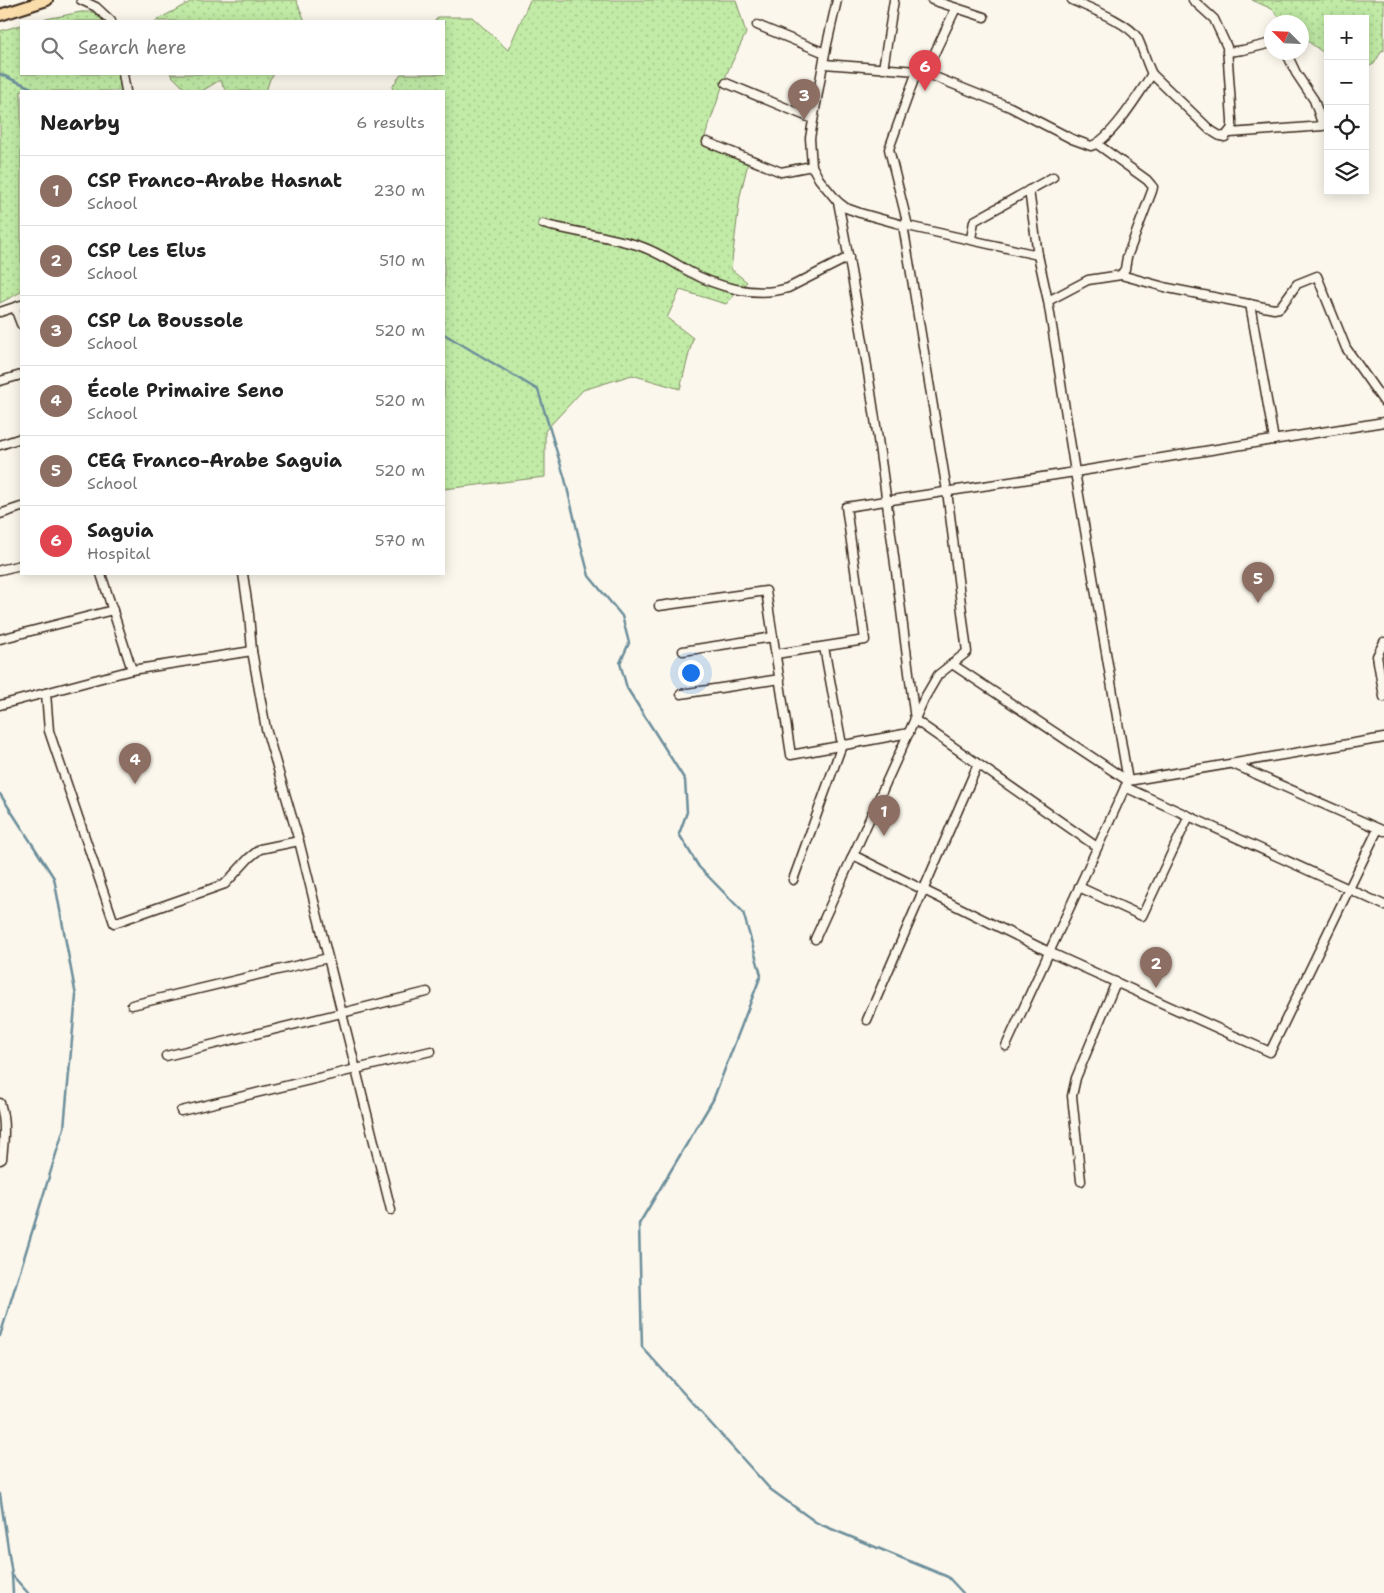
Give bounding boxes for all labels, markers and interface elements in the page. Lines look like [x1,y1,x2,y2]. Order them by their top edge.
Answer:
north arrow [1264,15,1309,60]
map controls [1324,15,1369,195]
button: + [1324,15,1369,60]
search box [20,20,445,75]
icon: search [38,34,66,62]
text: Search here [78,35,187,60]
pin: 6 [909,50,941,91]
button: − [1324,60,1369,105]
pin: 3 [788,79,820,120]
button: locate [1324,105,1369,150]
text: Nearby [40,109,120,137]
text: 6 results [356,112,425,133]
button: layers [1324,150,1369,195]
text: CSP Franco-Arabe Hasnat [87,168,342,193]
text: 1 [52,180,60,201]
text: 230 m [373,180,425,201]
text: School [87,193,137,214]
text: CSP Les Elus [87,238,206,263]
text: 2 [50,250,62,271]
text: 510 m [379,250,425,271]
text: School [87,263,137,284]
text: CSP La Boussole [87,308,244,333]
text: 3 [50,320,62,341]
text: 520 m [375,320,425,341]
text: School [87,333,137,354]
text: École Primaire Seno [87,378,284,403]
text: 4 [50,390,62,411]
text: 520 m [375,390,425,411]
text: School [87,403,137,424]
text: CEG Franco-Arabe Saguia [87,448,342,473]
text: 5 [51,460,61,481]
text: 520 m [375,460,425,481]
text: School [87,473,137,494]
text: Saguia [87,518,153,543]
text: 6 [50,530,62,551]
text: 570 m [375,530,425,551]
text: Hospital [87,543,150,564]
pin: 5 [1242,562,1274,603]
your location [678,660,704,686]
pin: 4 [119,743,151,784]
pin: 1 [868,795,900,836]
pin: 2 [1140,947,1172,988]

